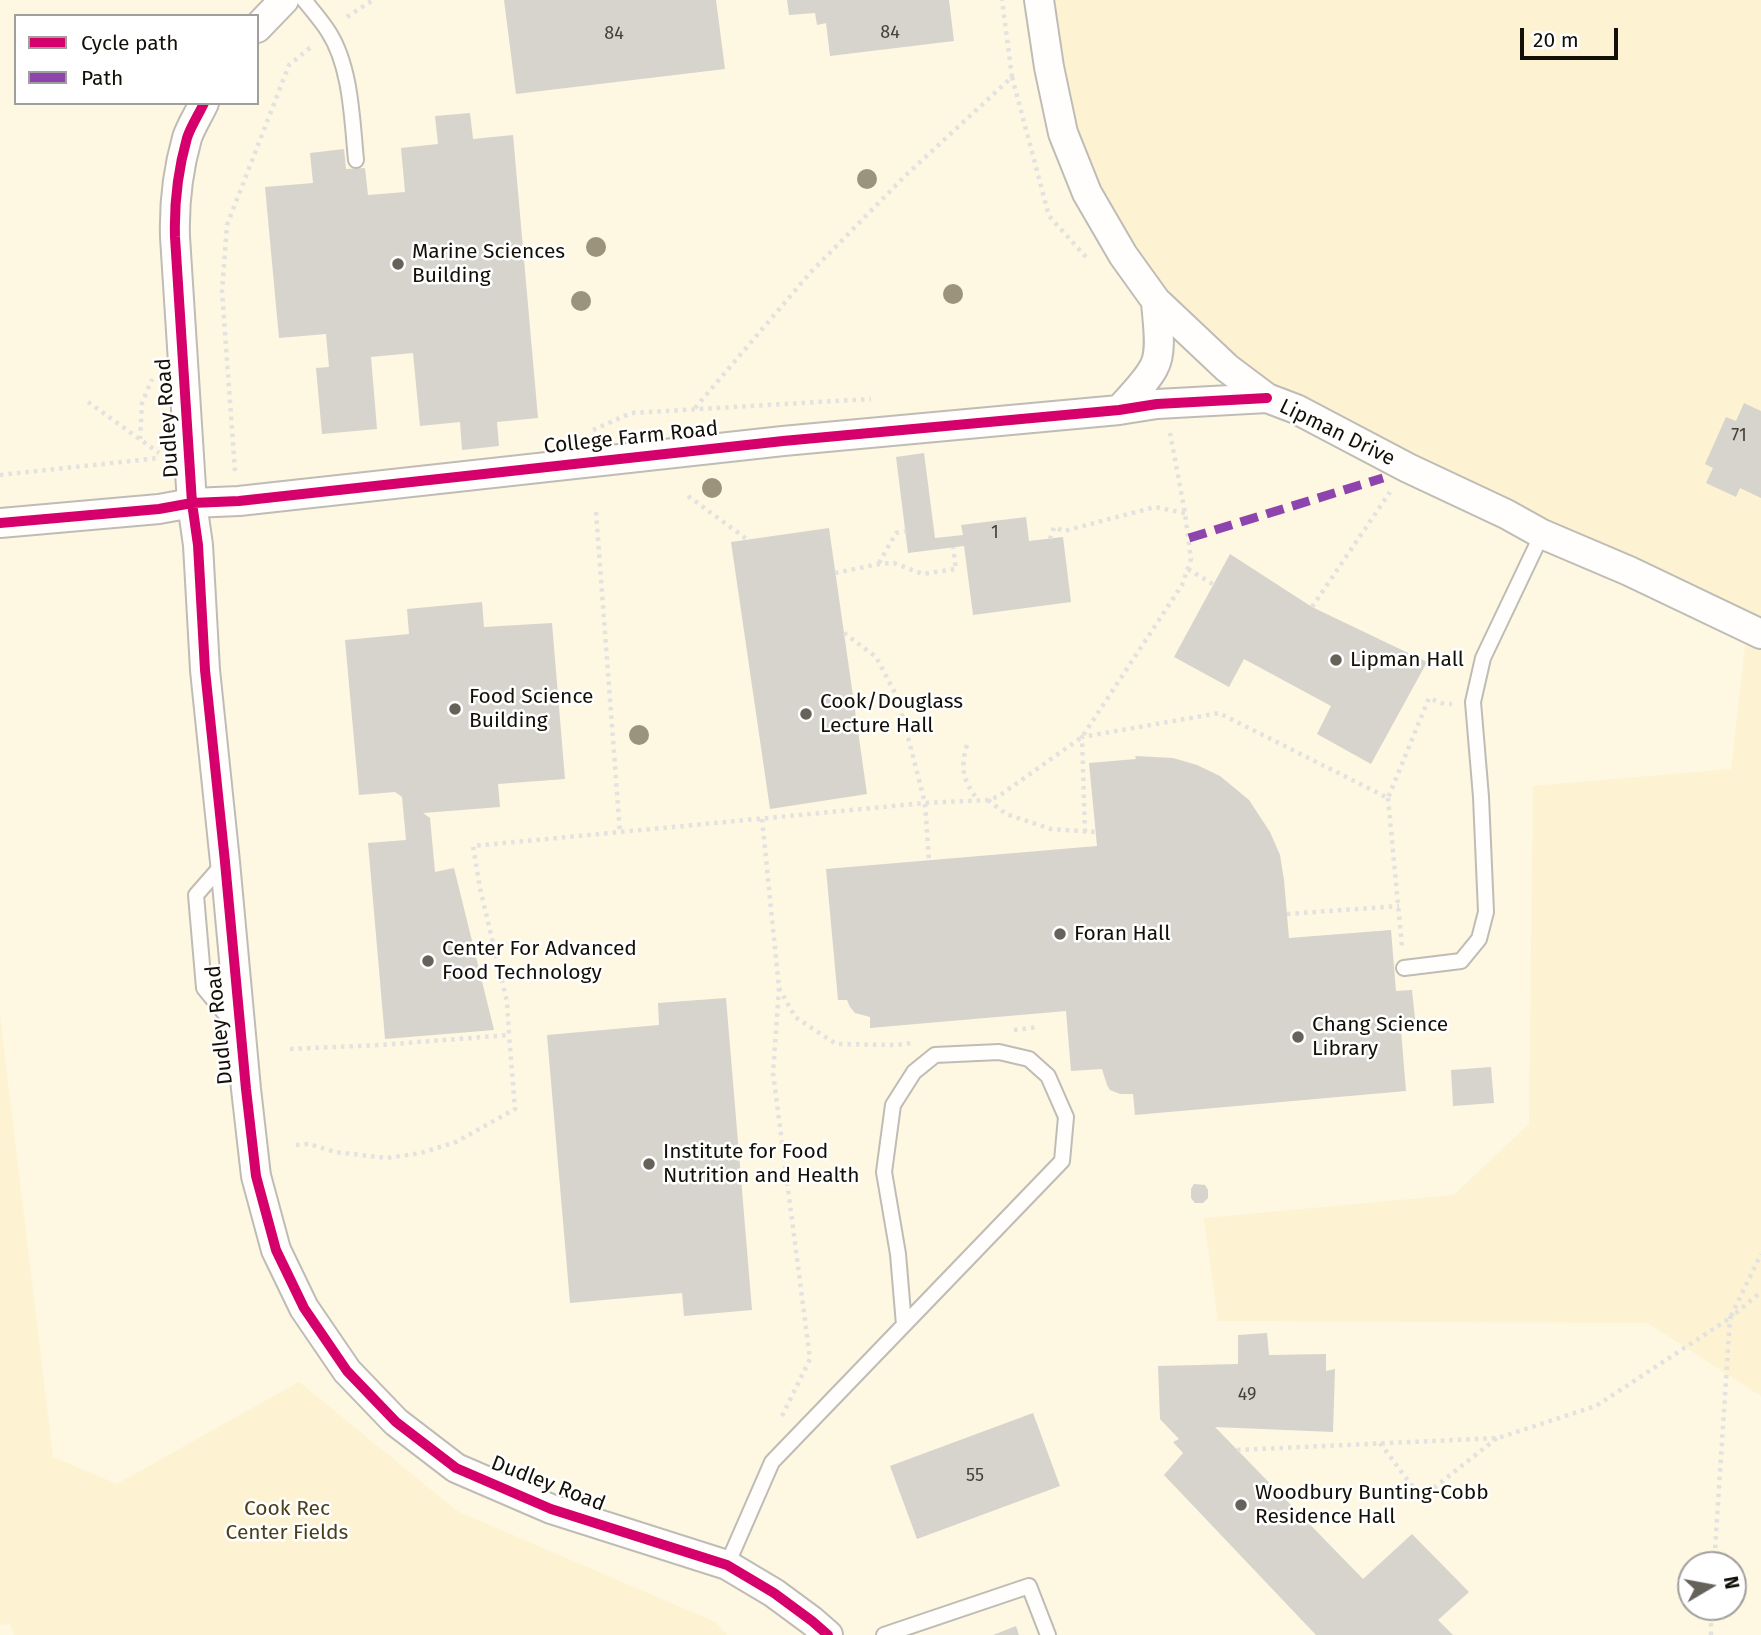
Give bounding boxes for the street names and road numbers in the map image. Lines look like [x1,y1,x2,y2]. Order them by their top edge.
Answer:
street label: Dudley Road [151,357,185,479]
street label: Lipman Drive [1275,394,1399,472]
street label: College Farm Road [542,416,720,460]
street label: Dudley Road [201,964,239,1086]
street label: Dudley Road [487,1451,609,1517]

